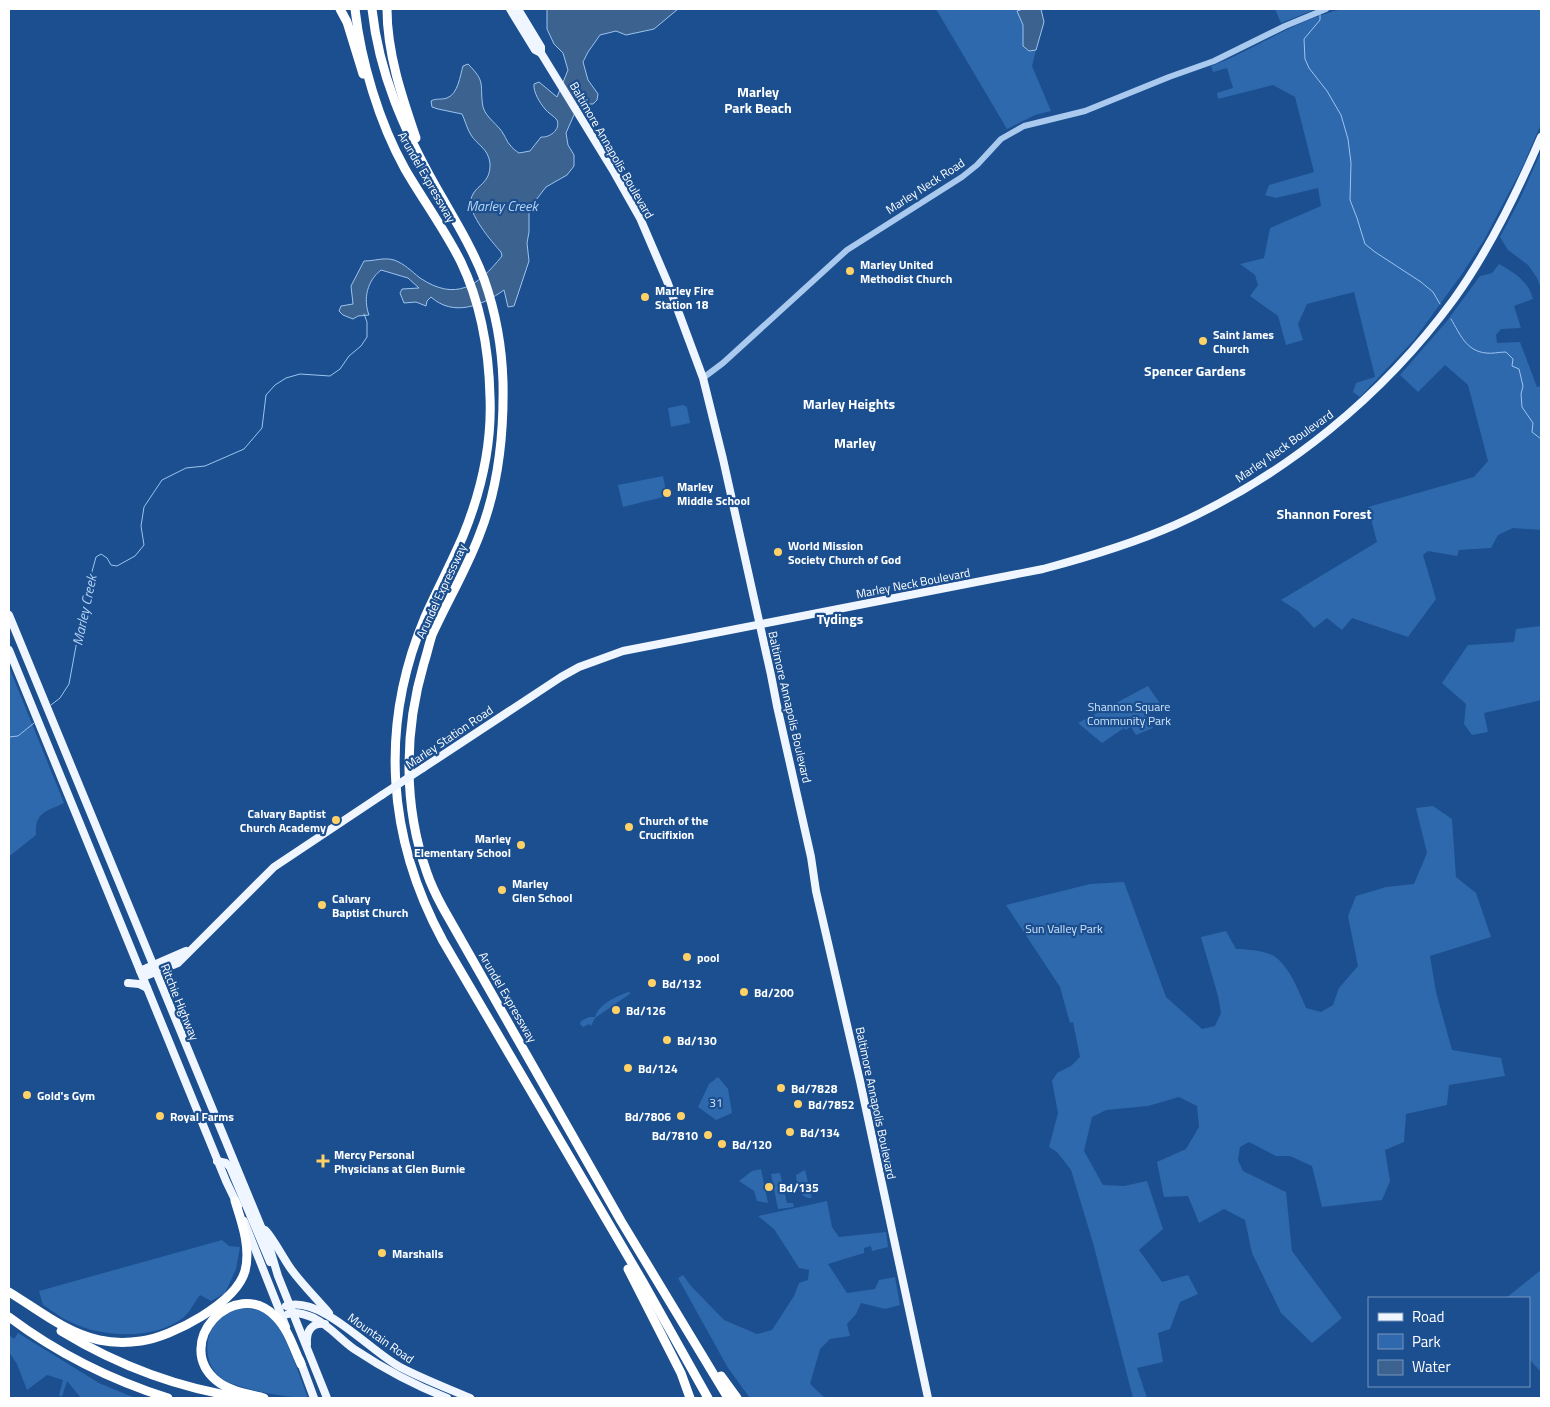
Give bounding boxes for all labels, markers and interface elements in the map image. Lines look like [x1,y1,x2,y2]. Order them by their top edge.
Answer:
street label: Baltimore Annapolis Boulevard [565,78,659,222]
district label: Marley Park Beach [724,81,792,118]
street label: Arundel Expressway [393,128,461,226]
street label: Marley Neck Road [882,153,968,219]
water label: Marley Creek [466,195,540,216]
place label: Marley United Methodist Church [860,255,952,288]
marker: Marley United Methodist Church [844,265,856,277]
place label: Marley Fire Station 18 [655,281,714,314]
marker: Marley Fire Station 18 [639,291,651,303]
place label: Saint James Church [1213,325,1274,358]
marker: Saint James Church [1197,335,1209,347]
district label: Spencer Gardens [1144,360,1246,381]
district label: Marley Heights [803,393,896,414]
street label: Marley Neck Boulevard [1231,405,1337,487]
district label: Marley [834,432,876,453]
place label: Marley Middle School [677,477,750,510]
marker: Marley Middle School [661,487,673,499]
district label: Shannon Forest [1277,503,1371,524]
place label: World Mission Society Church of God [788,536,901,569]
street label: Arundel Expressway [411,540,471,641]
marker: World Mission Society Church of God [772,546,784,558]
street label: Marley Neck Boulevard [854,563,972,603]
water label: Marley Creek [66,571,102,647]
district label: Tydings [817,608,864,629]
street label: Baltimore Annapolis Boulevard [763,629,817,785]
park label: Shannon Square Community Park [1087,697,1171,730]
street label: Marley Station Road [401,701,497,773]
place label: Calvary Baptist Church Academy [240,804,327,837]
place label: Church of the Crucifixion [639,811,708,844]
marker: Calvary Baptist Church Academy [330,814,342,826]
marker: Church of the Crucifixion [623,821,635,833]
place label: Marley Elementary School [414,829,511,862]
marker: Marley Elementary School [515,839,527,851]
place label: Marley Glen School [512,874,573,907]
marker: Marley Glen School [496,884,508,896]
place label: Calvary Baptist Church [332,889,408,922]
marker: Calvary Baptist Church [316,899,328,911]
park label: Sun Valley Park [1025,919,1103,938]
street label: Arundel Expressway [474,948,542,1046]
place label: pool [697,948,720,967]
marker: pool [681,951,693,963]
street label: Ritchie Highway [156,961,204,1043]
place label: Bd/132 [662,974,702,993]
marker: Bd/132 [646,977,658,989]
place label: Bd/200 [754,983,794,1002]
marker: Bd/200 [738,986,750,998]
place label: Bd/126 [626,1001,666,1020]
marker: Bd/126 [610,1004,622,1016]
street label: Baltimore Annapolis Boulevard [851,1025,901,1181]
place label: Bd/130 [677,1031,717,1050]
marker: Bd/130 [661,1034,673,1046]
place label: Bd/124 [638,1059,678,1078]
marker: Bd/124 [622,1062,634,1074]
place label: Bd/7828 [791,1079,838,1098]
marker: Bd/7828 [775,1082,787,1094]
place label: Gold's Gym [37,1086,95,1105]
marker: Gold's Gym [21,1089,33,1101]
park label: 31 [709,1093,723,1112]
place label: Bd/7852 [808,1095,854,1114]
marker: Bd/7852 [792,1098,804,1110]
place label: Royal Farms [170,1107,234,1126]
place label: Bd/7806 [625,1107,671,1126]
marker: Royal Farms [154,1110,166,1122]
marker: Bd/7806 [675,1110,687,1122]
place label: Bd/134 [800,1123,840,1142]
place label: Bd/7810 [652,1126,698,1145]
marker: Bd/134 [784,1126,796,1138]
marker: Bd/7810 [702,1129,714,1141]
place label: Bd/120 [732,1135,772,1154]
marker: Bd/120 [716,1138,728,1150]
place label: Mercy Personal Physicians at Glen Burnie [334,1145,465,1178]
marker: Mercy Personal Physicians at Glen Burnie [316,1154,330,1168]
place label: Bd/135 [779,1178,819,1197]
marker: Bd/135 [763,1181,775,1193]
place label: Marshalls [392,1244,444,1263]
marker: Marshalls [376,1247,388,1259]
legend [1368,1297,1530,1387]
text: Road [1412,1305,1444,1328]
street label: Mountain Road [344,1308,418,1368]
text: Park [1412,1330,1441,1353]
text: Water [1412,1355,1451,1378]

